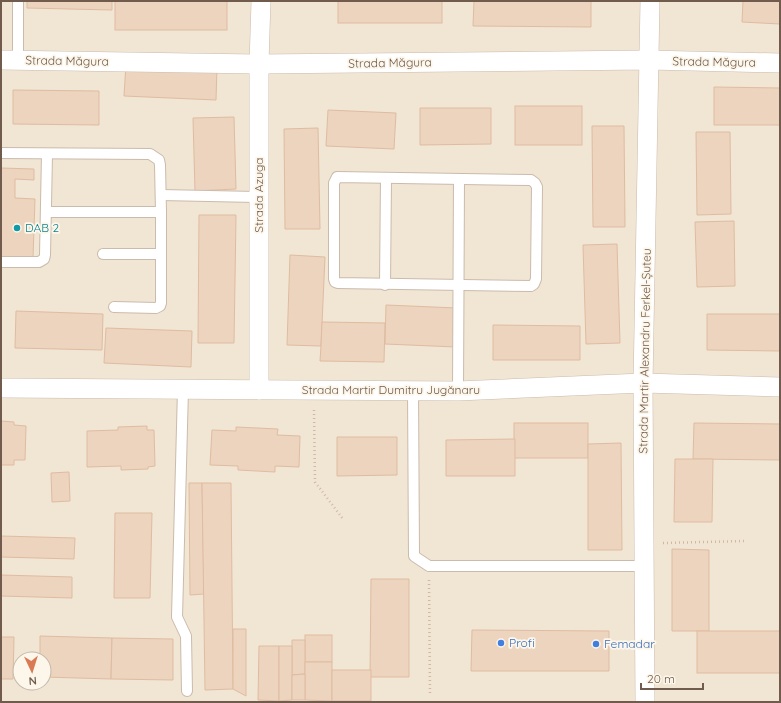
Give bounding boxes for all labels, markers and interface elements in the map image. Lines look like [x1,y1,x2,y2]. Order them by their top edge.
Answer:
street label: Strada Măgura [25,52,109,69]
street label: Strada Măgura [672,53,756,70]
street label: Strada Măgura [348,54,432,71]
street label: Strada Azuga [251,157,266,233]
place label: DAB 2 [25,220,59,235]
marker: DAB 2 [12,223,22,233]
street label: Strada Martir Alexandru Ferkel-Șuteu [635,248,654,454]
street label: Strada Martir Dumitru Jugănaru [302,382,480,397]
place label: Profi [509,635,535,650]
place label: Femadar [604,636,655,651]
marker: Profi [496,638,506,648]
marker: Femadar [591,639,601,649]
north arrow [12,651,52,691]
scale bar [641,665,703,691]
text: 20 m [647,671,675,686]
text: N [28,674,37,688]

